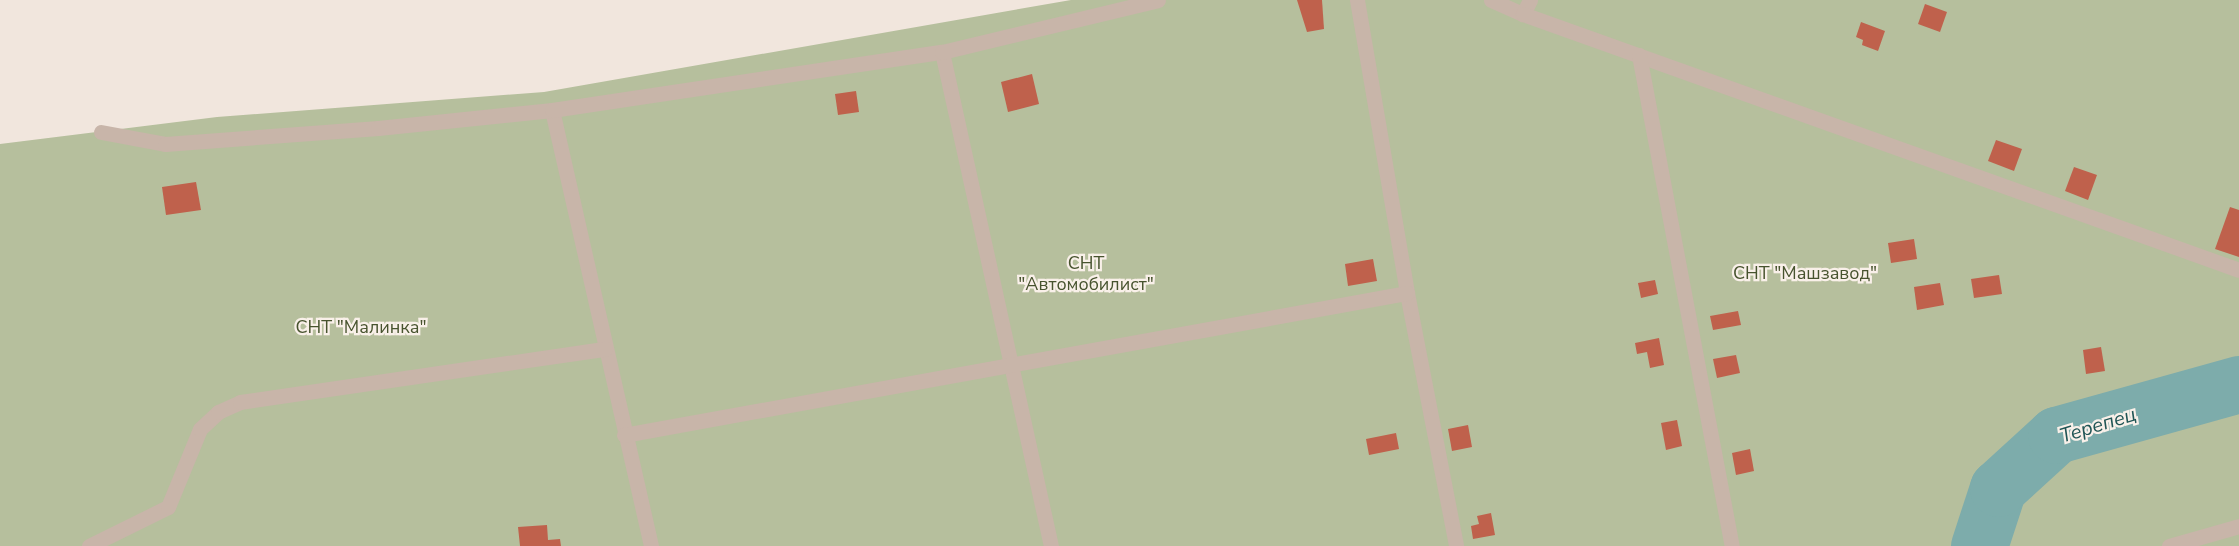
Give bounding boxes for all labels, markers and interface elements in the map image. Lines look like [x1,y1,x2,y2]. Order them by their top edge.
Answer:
park label: СНТ "Автомобилист" [1018,253,1154,296]
park label: СНТ "Машзавод" [1733,262,1877,284]
park label: СНТ "Малинка" [295,316,427,338]
water label: Терепец [2057,402,2139,448]

